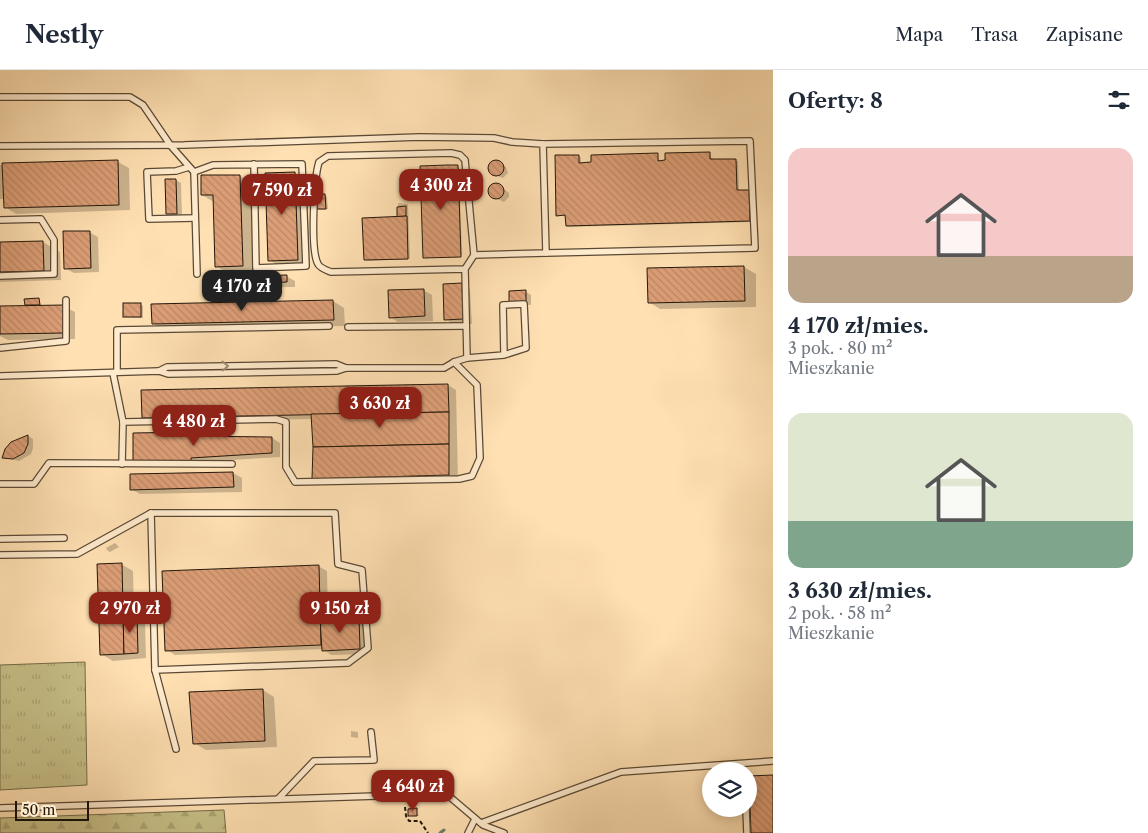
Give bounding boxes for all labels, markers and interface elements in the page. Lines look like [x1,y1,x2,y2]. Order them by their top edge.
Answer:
text: Nestly [25,20,103,49]
text: Mapa [895,24,943,46]
text: Trasa [971,24,1018,46]
text: Zapisane [1046,24,1123,46]
icon: filters [1105,86,1133,114]
text: Oferty: 8 [788,88,883,113]
pin: 4 300 zł [389,168,493,211]
pin: 7 590 zł [230,174,334,216]
text: 4 300 zł [410,175,472,195]
text: 7 590 zł [252,180,312,200]
icon: home [916,180,1006,270]
pin: 4 170 zł [190,270,294,312]
text: 4 170 zł [213,276,271,296]
text: 4 170 zł/mies. [788,313,928,338]
text: 3 pok. · 80 m² [788,338,893,358]
text: Mieszkanie [788,358,874,378]
one-way arrow [221,361,229,372]
pin: 3 630 zł [328,386,432,429]
text: 3 630 zł [350,393,410,413]
pin: 4 480 zł [142,404,246,447]
text: 4 480 zł [163,411,225,431]
icon: home [916,445,1006,535]
text: 3 630 zł/mies. [788,578,932,603]
pin: 2 970 zł [78,592,182,634]
pin: 9 150 zł [288,592,392,634]
text: 2 970 zł [100,598,160,618]
text: 9 150 zł [311,598,369,618]
text: 2 pok. · 58 m² [788,603,891,623]
text: Mieszkanie [788,623,874,643]
map controls [702,762,757,817]
button: layers [702,762,757,817]
pin: 4 640 zł [361,770,465,812]
text: 4 640 zł [382,776,444,796]
scale bar [15,798,89,821]
text: 50 m [22,801,55,819]

